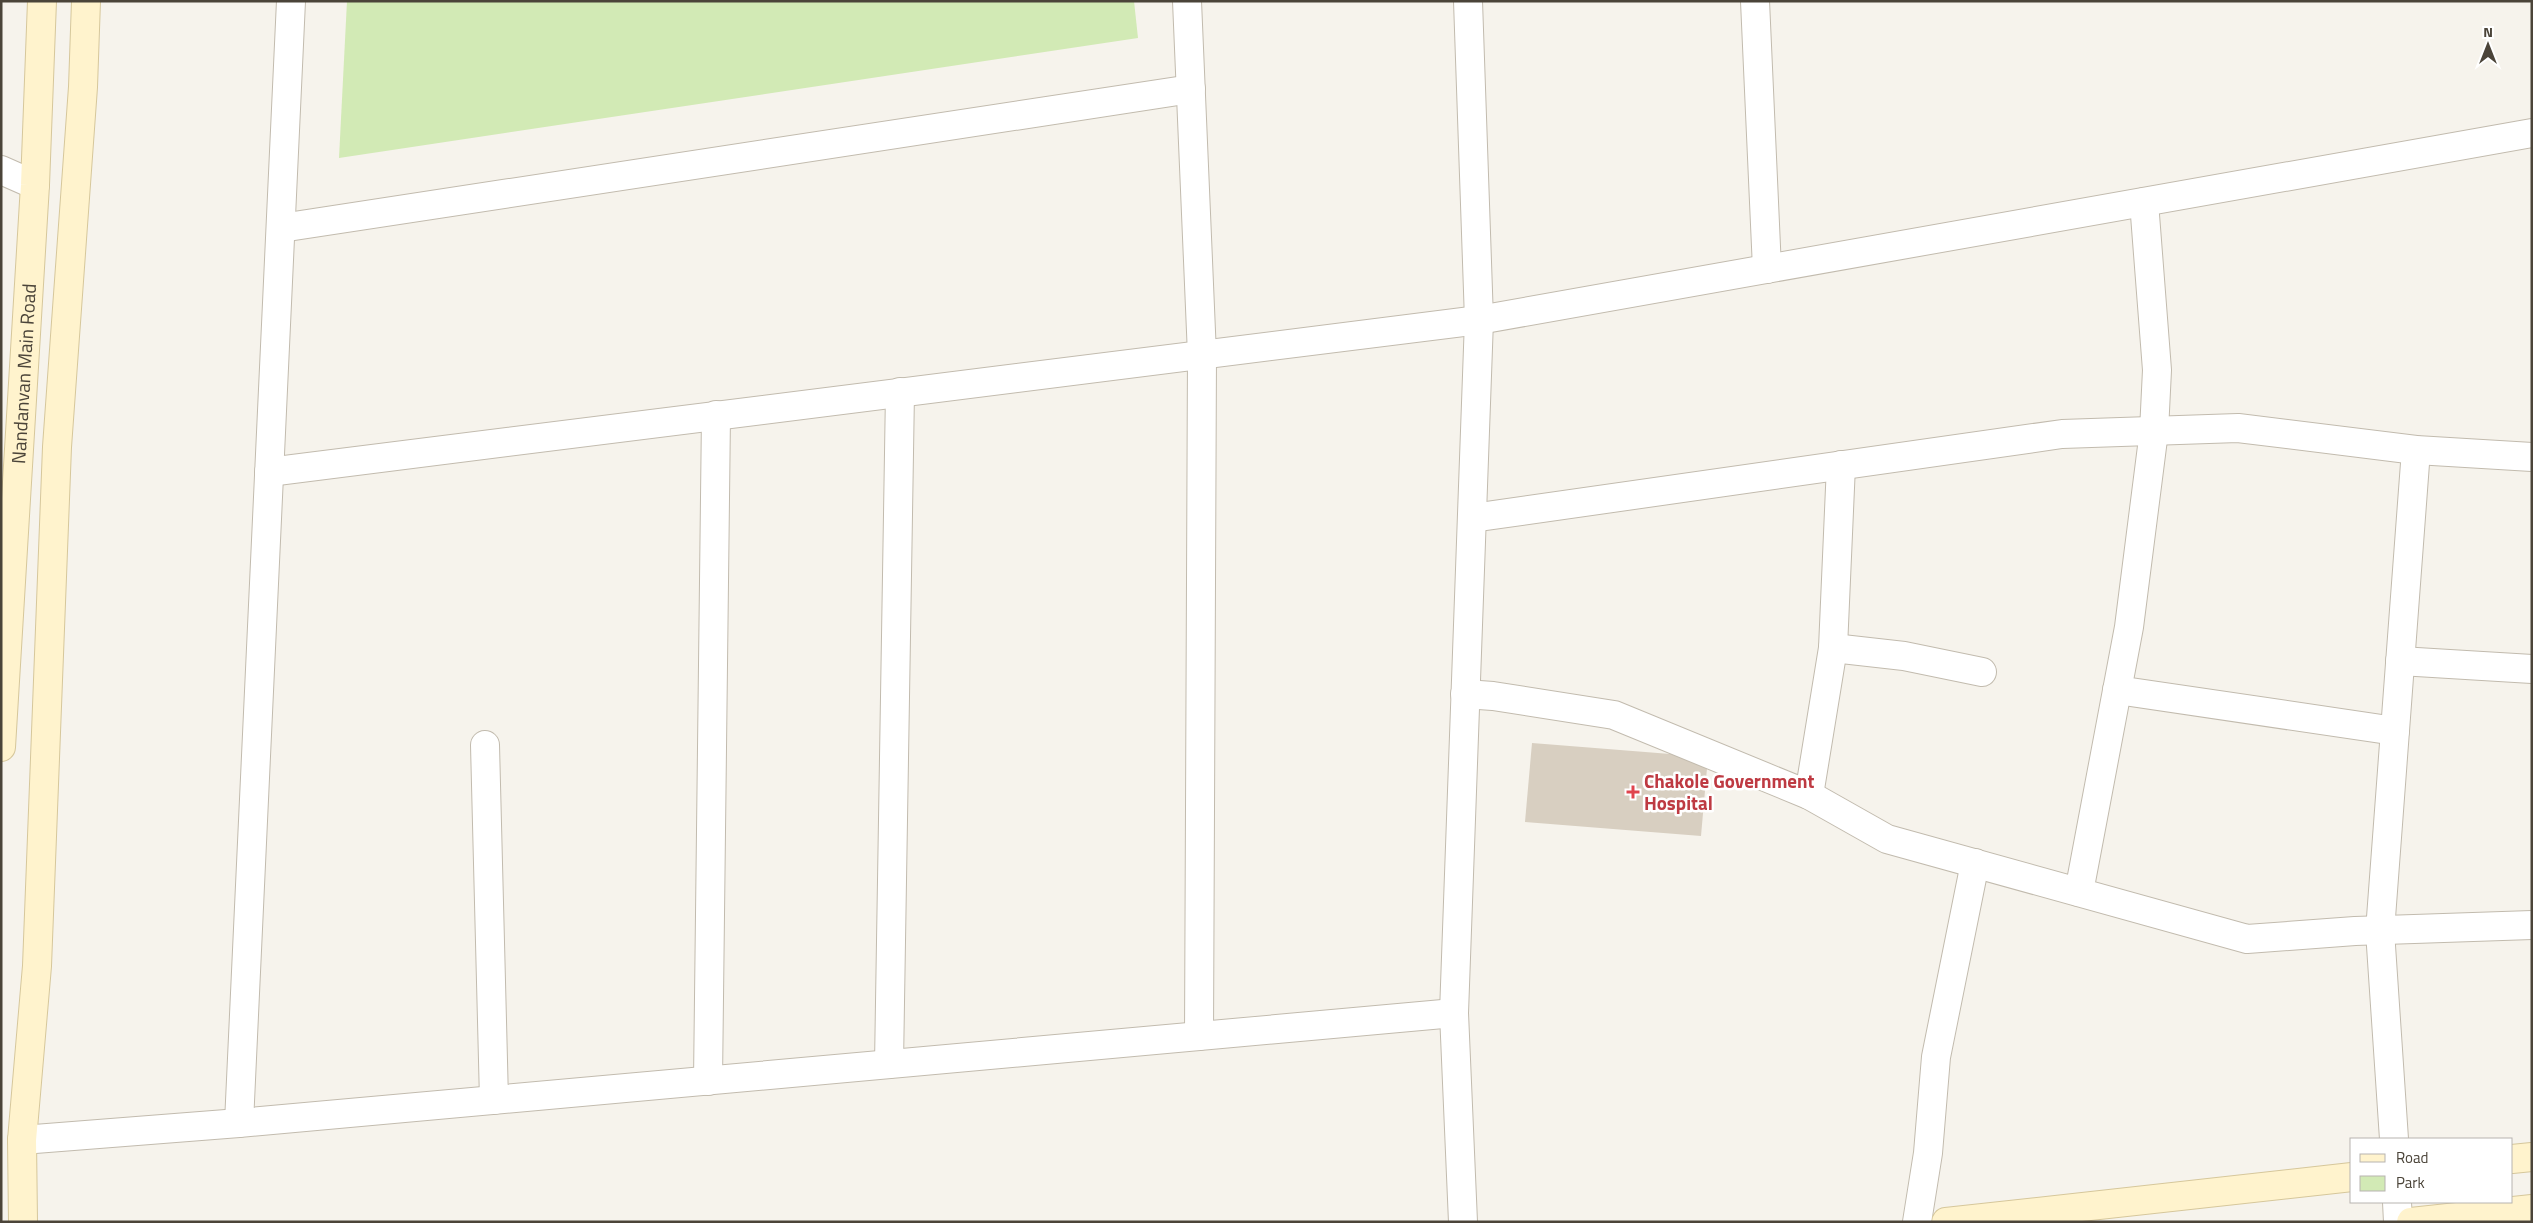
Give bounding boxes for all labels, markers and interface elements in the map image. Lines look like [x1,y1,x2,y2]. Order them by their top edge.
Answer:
north arrow [2463,20,2513,70]
text: N [2483,21,2493,42]
street label: Nandanvan Main Road [3,283,43,465]
place label: Chakole Government Hospital [1644,766,1815,817]
marker: Chakole Government Hospital [1626,785,1640,799]
legend [2350,1138,2513,1203]
text: Road [2396,1146,2428,1169]
text: Park [2396,1171,2425,1194]

